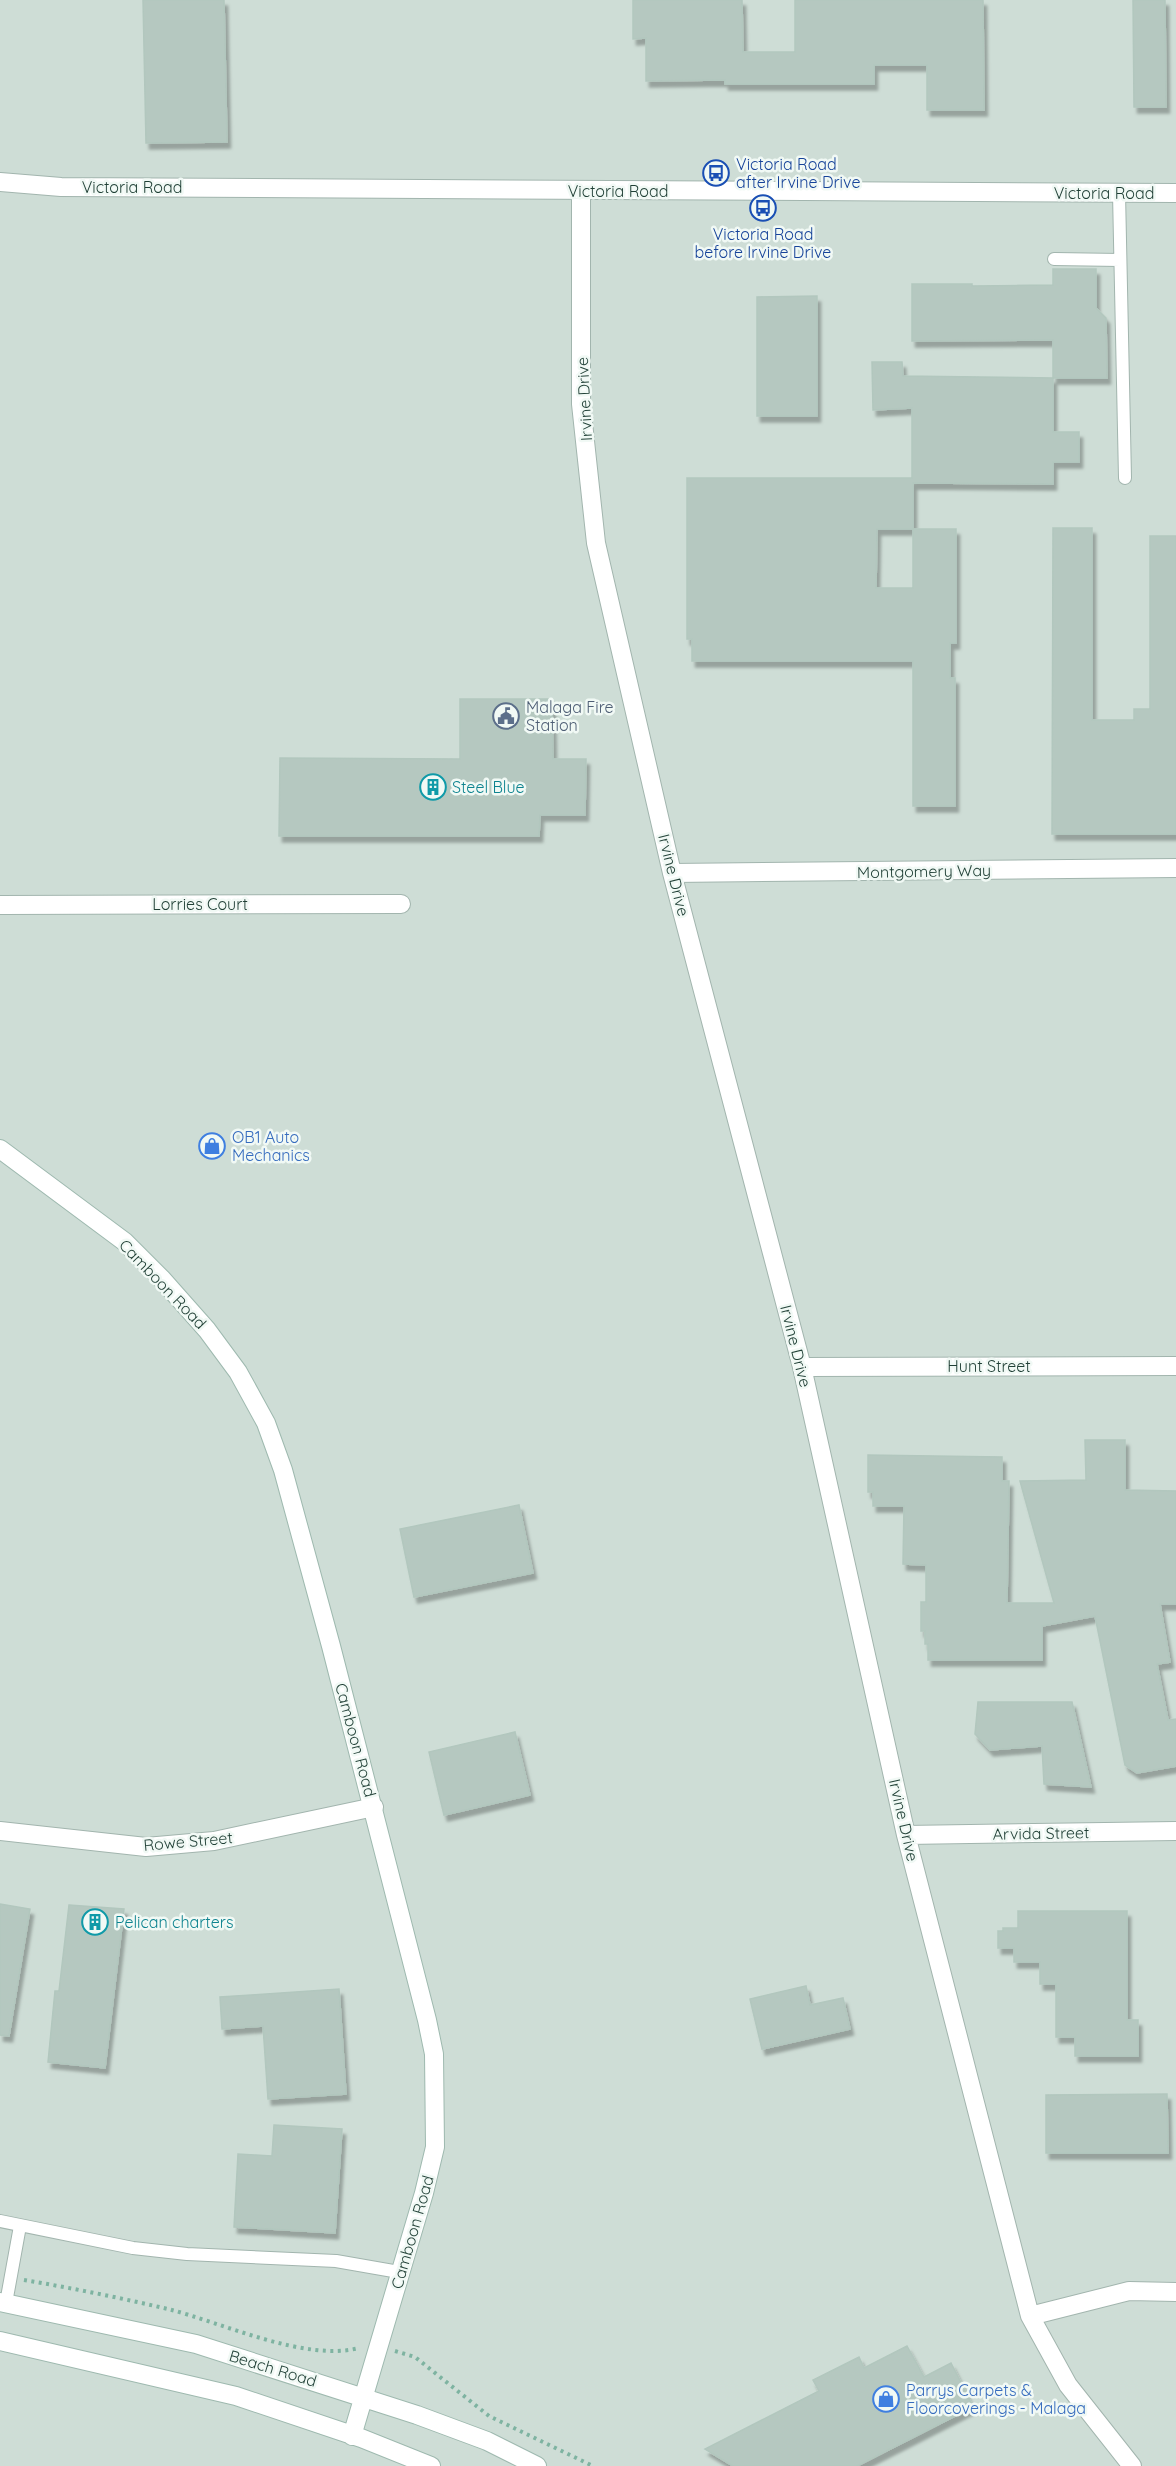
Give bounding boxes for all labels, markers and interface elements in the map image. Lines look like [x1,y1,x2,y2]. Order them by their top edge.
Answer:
place label: Victoria Road after Irvine Drive [736,154,860,192]
bus stop icon: Victoria Road after Irvine Drive [701,158,731,188]
street label: Victoria Road [82,177,182,197]
street label: Victoria Road [568,181,668,201]
street label: Victoria Road [1054,183,1154,203]
bus stop icon: Victoria Road before Irvine Drive [748,193,778,223]
place label: Victoria Road before Irvine Drive [695,224,831,262]
street label: Irvine Drive [572,357,596,441]
place label: Malaga Fire Station [526,697,614,735]
public building icon: Malaga Fire Station [491,701,521,731]
building icon: Steel Blue [418,772,448,802]
place label: Steel Blue [452,777,525,797]
street label: Irvine Drive [654,832,694,918]
street label: Montgomery Way [857,860,991,882]
street label: Lorries Court [152,894,248,914]
place label: OB1 Auto Mechanics [232,1127,310,1165]
shop icon: OB1 Auto Mechanics [197,1131,227,1161]
street label: Camboon Road [115,1235,211,1333]
street label: Irvine Drive [776,1303,816,1389]
street label: Hunt Street [947,1356,1031,1376]
street label: Camboon Road [331,1681,381,1799]
street label: Irvine Drive [885,1777,923,1863]
street label: Arvida Street [992,1822,1090,1844]
street label: Rowe Street [143,1827,233,1855]
building icon: Pelican charters [80,1907,110,1937]
place label: Pelican charters [115,1912,233,1932]
street label: Camboon Road [386,2173,438,2291]
street label: Beach Road [227,2345,319,2391]
place label: Parrys Carpets & Floorcoverings - Malaga [906,2380,1086,2418]
shop icon: Parrys Carpets & Floorcoverings - Malaga [871,2384,901,2414]

